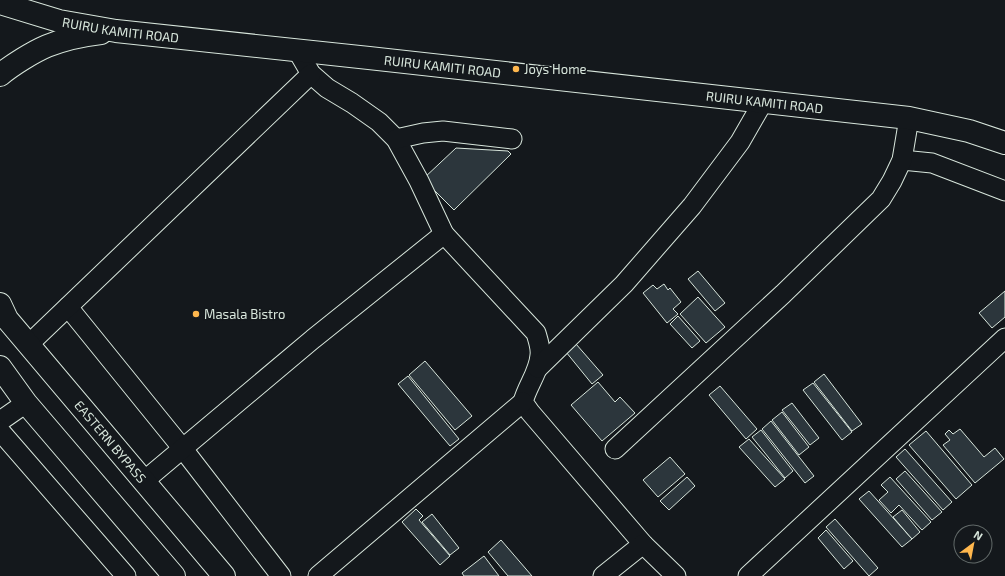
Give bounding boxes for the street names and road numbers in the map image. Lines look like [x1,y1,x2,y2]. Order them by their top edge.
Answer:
street label: RUIRU KAMITI ROAD [61,14,180,46]
street label: RUIRU KAMITI ROAD [383,52,502,81]
street label: RUIRU KAMITI ROAD [705,88,824,116]
street label: EASTERN BYPASS [71,397,150,486]

